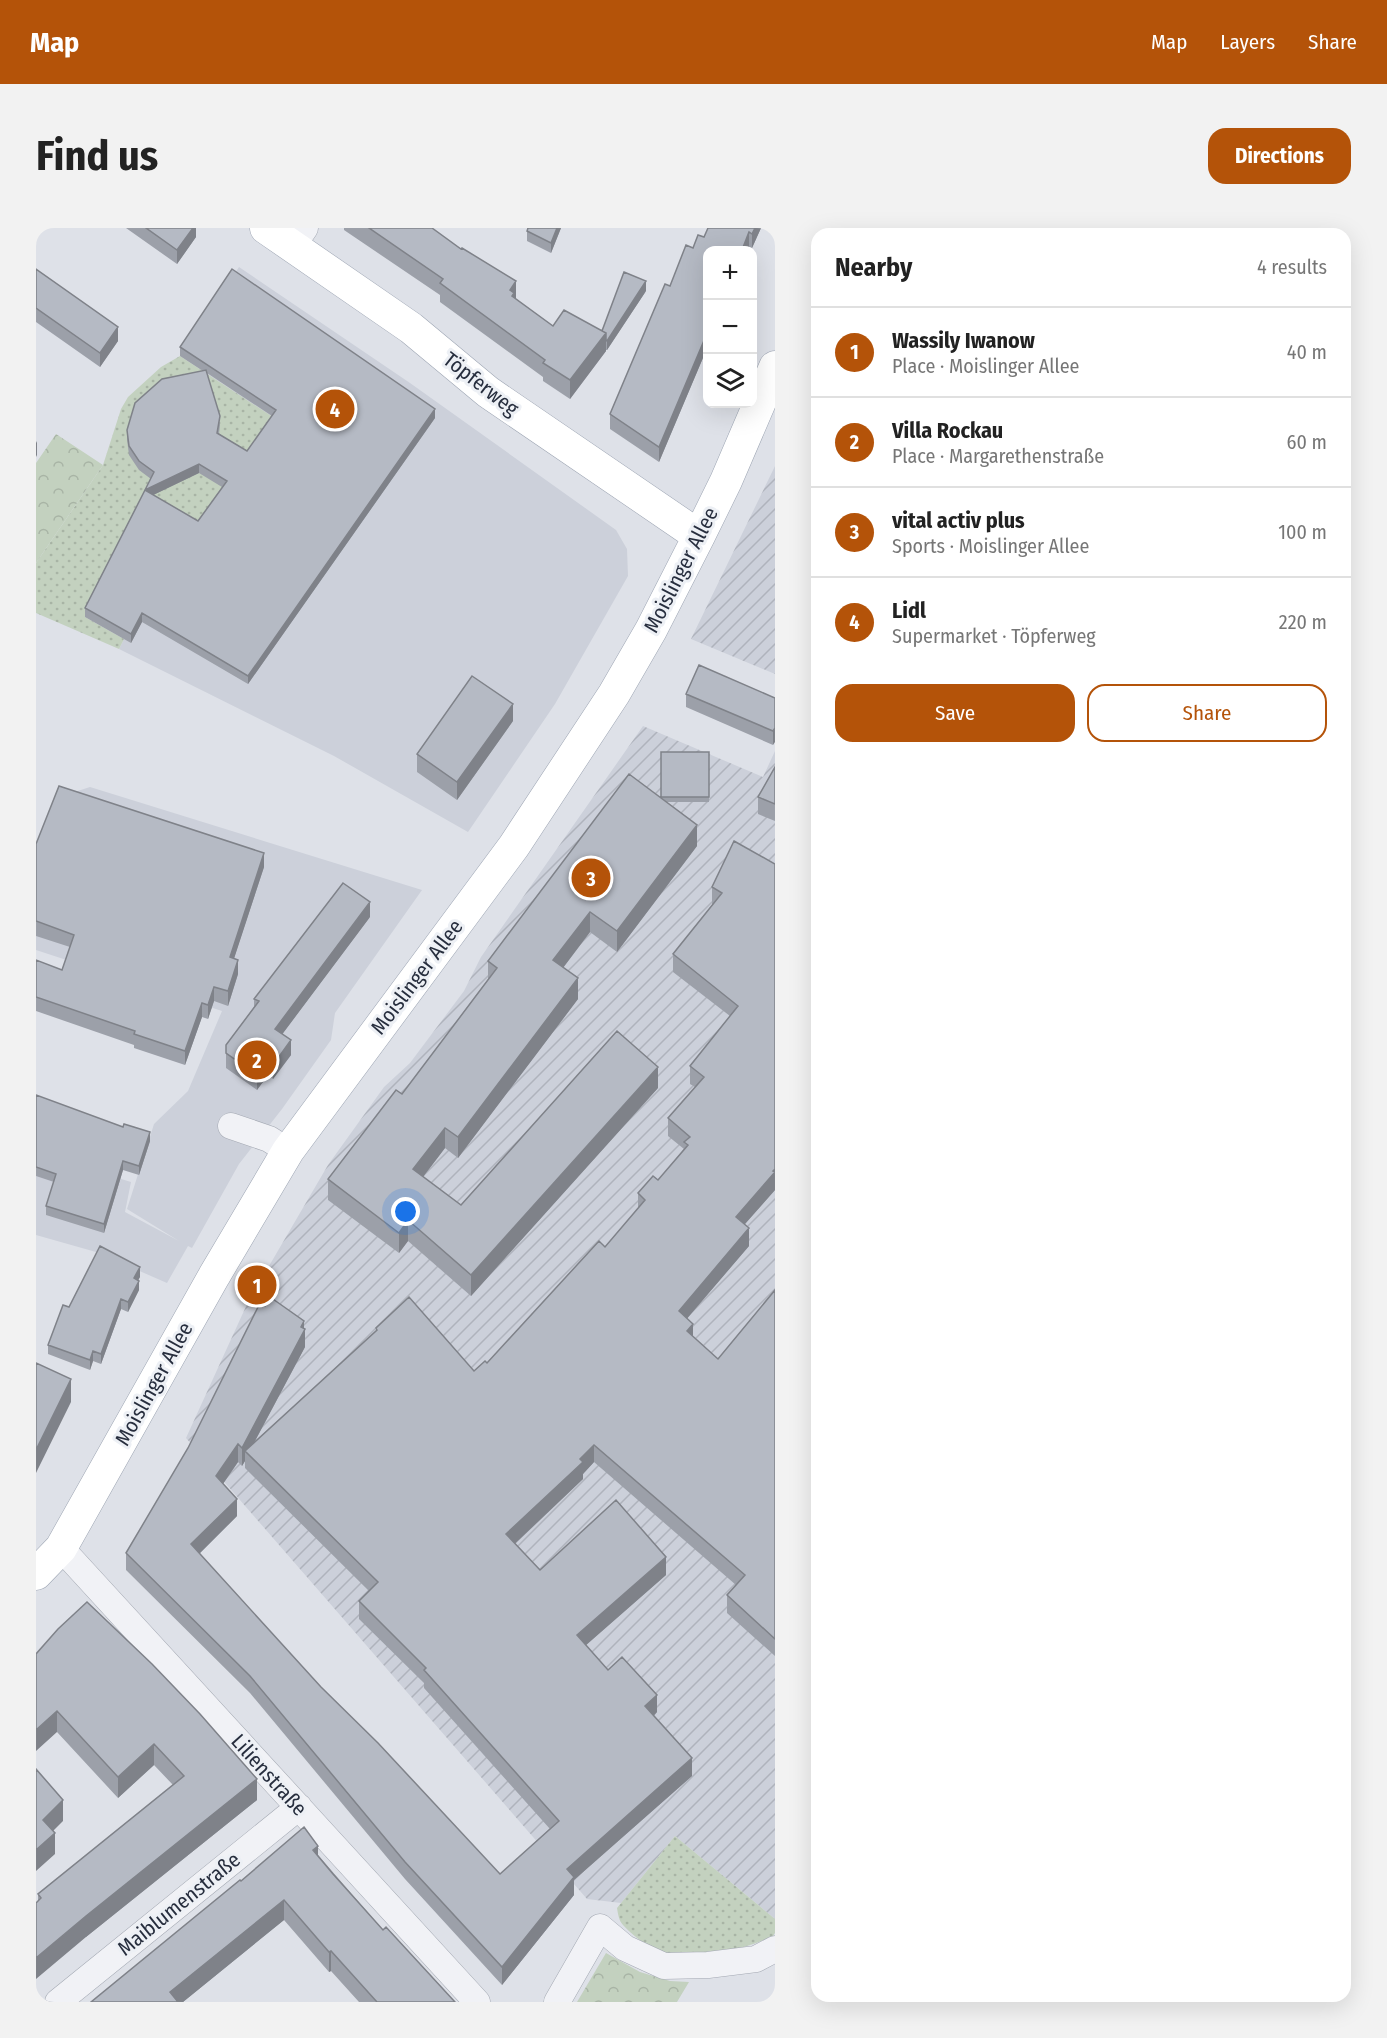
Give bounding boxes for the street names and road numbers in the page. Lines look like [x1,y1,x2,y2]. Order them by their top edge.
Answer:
street label: Töpferweg [438,346,524,422]
street label: Moislinger Allee [638,503,724,637]
street label: Moislinger Allee [365,914,469,1040]
street label: Moislinger Allee [109,1318,199,1450]
street label: Lilienstraße [225,1729,313,1821]
street label: Maiblumenstraße [112,1847,246,1961]

